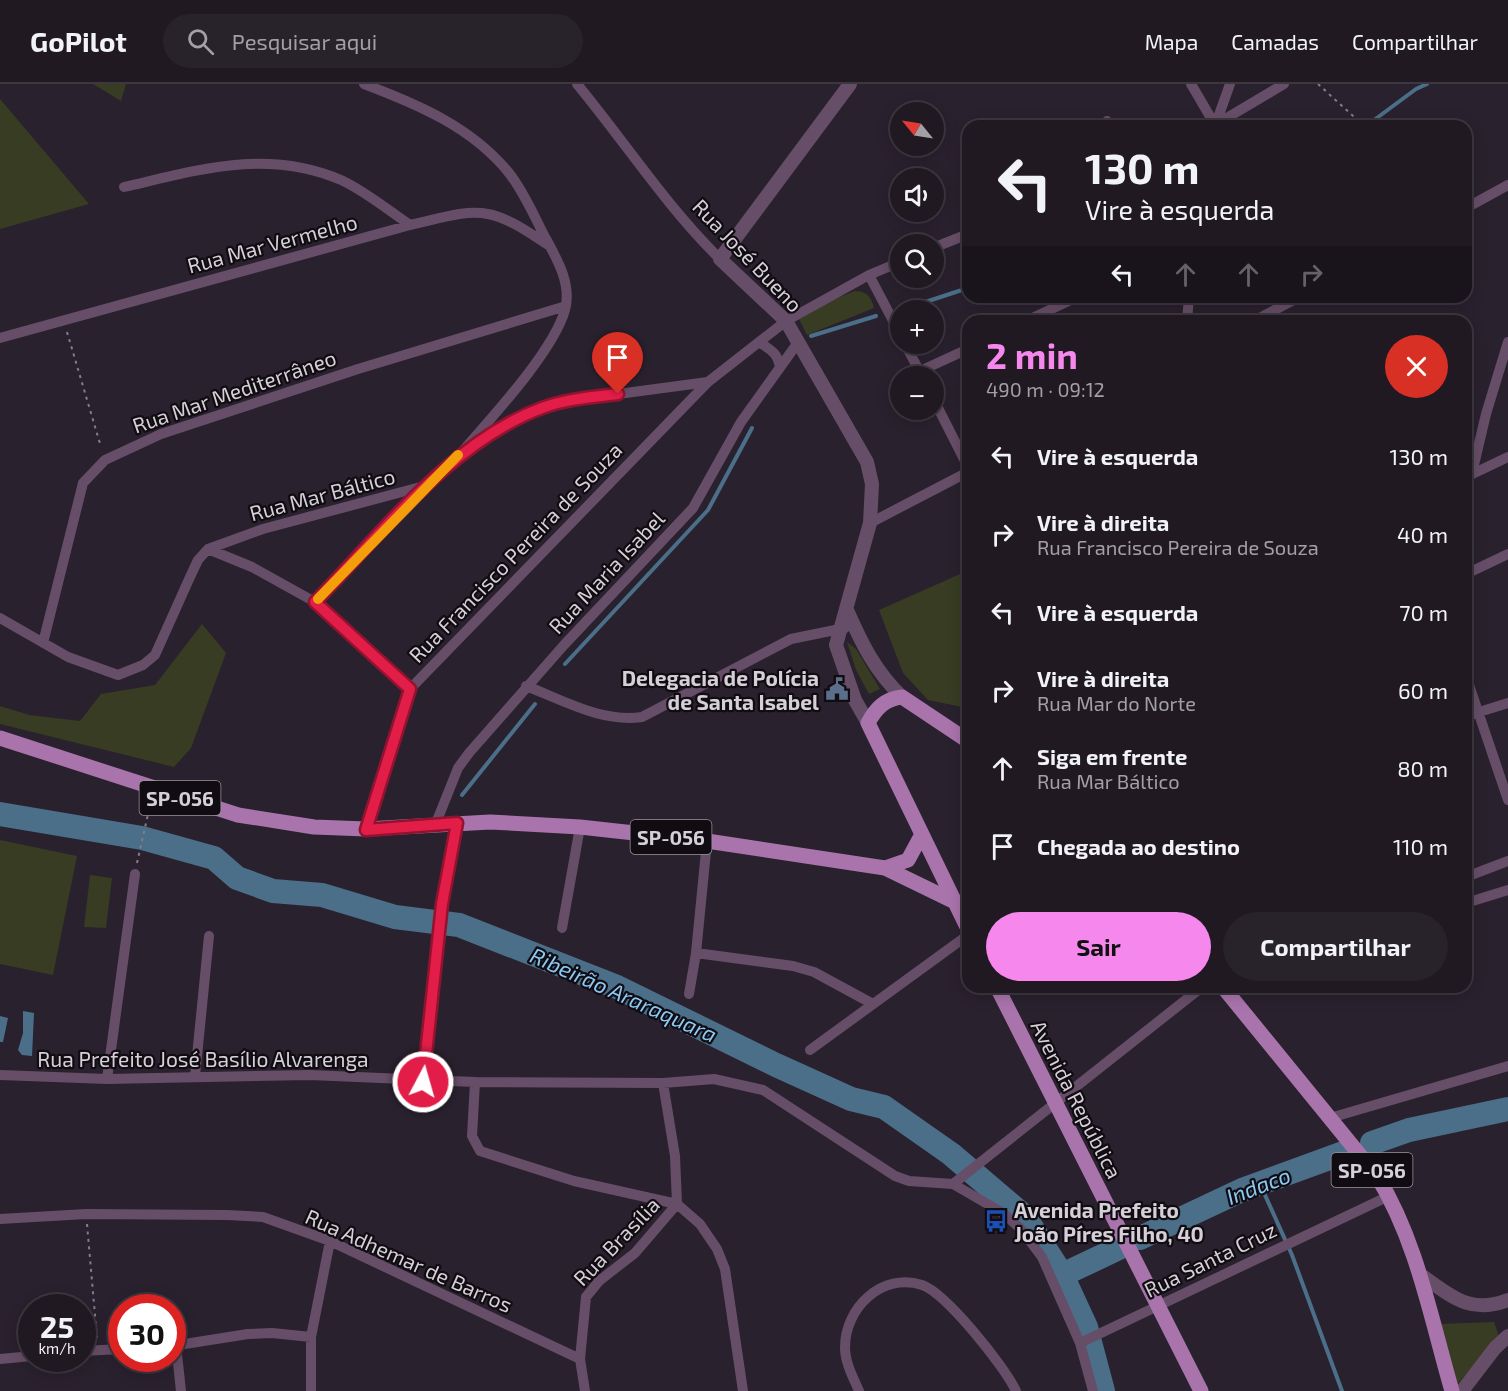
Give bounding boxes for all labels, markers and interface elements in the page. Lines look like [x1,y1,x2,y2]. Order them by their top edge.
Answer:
search box [163,14,583,68]
text: GoPilot [30,24,127,58]
icon: search [184,25,217,58]
text: Pesquisar aqui [232,28,377,54]
text: Mapa [1145,29,1198,54]
text: Camadas [1231,29,1319,54]
text: Compartilhar [1352,29,1478,54]
north arrow [890,102,944,156]
map controls [890,102,944,420]
text: 130 m [1085,142,1200,192]
icon: left [986,144,1064,222]
button: sound [890,168,944,222]
text: Vire à esquerda [1085,193,1274,225]
street label: Rua José Bueno [688,194,808,316]
street label: Rua Mar Vermelho [184,208,360,278]
button: search [890,234,944,288]
icon: left [1106,258,1139,291]
icon: ahead [1169,258,1202,291]
icon: ahead [1232,258,1265,291]
icon: right [1295,258,1328,291]
button: + [890,300,944,354]
pin [592,332,643,394]
text: 2 min [986,333,1078,376]
button: close [1385,335,1448,398]
icon: arrive [601,341,634,374]
street label: Rua Mar Mediterrâneo [129,344,339,438]
button: − [890,366,944,420]
text: 490 m · 09:12 [986,377,1105,401]
street label: Rua Francisco Pereira de Souza [403,437,627,667]
icon: left [986,440,1019,473]
text: Vire à esquerda [1037,443,1198,469]
text: 130 m [1390,443,1448,469]
street label: Rua Mar Báltico [246,463,398,525]
street label: Rua Maria Isabel [543,505,670,638]
text: Vire à direita [1037,509,1169,535]
icon: right [986,518,1019,551]
text: 40 m [1397,521,1448,547]
text: Rua Francisco Pereira de Souza [1037,535,1319,559]
icon: left [986,596,1019,629]
text: Vire à esquerda [1037,599,1198,625]
text: 70 m [1399,599,1448,625]
place label: Delegacia de Polícia de Santa Isabel [622,665,819,714]
text: Vire à direita [1037,665,1169,691]
icon: right [986,674,1019,707]
public building icon: Delegacia de Polícia de Santa Isabel [824,676,850,702]
text: 60 m [1398,677,1448,703]
text: Rua Mar do Norte [1037,691,1196,715]
text: Siga em frente [1037,743,1187,769]
icon: ahead [986,752,1019,785]
text: 80 m [1397,755,1448,781]
text: Rua Mar Báltico [1037,769,1180,793]
road number: SP-056 [140,781,220,815]
road number: SP-056 [630,820,712,854]
icon: arrive [986,830,1019,863]
text: Chegada ao destino [1037,833,1240,859]
text: 110 m [1393,833,1448,859]
button: Sair [986,912,1211,981]
button: Compartilhar [1223,912,1448,981]
water label: Ribeirão Araraquara [527,941,721,1047]
street label: Avenida República [1026,1016,1128,1182]
street label: Rua Prefeito José Basílio Alvarenga [37,1046,369,1071]
position arrow [391,1050,455,1114]
road number: SP-056 [1332,1153,1412,1187]
water label: Indaco [1222,1161,1294,1209]
street label: Rua Brasília [568,1192,664,1290]
place label: Avenida Prefeito João Píres Filho, 40 [1014,1197,1204,1246]
street label: Rua Adhemar de Barros [302,1203,516,1317]
bus stop icon: Avenida Prefeito João Píres Filho, 40 [983,1208,1009,1234]
street label: Rua Santa Cruz [1140,1216,1280,1302]
speed limit sign: 30 [108,1294,186,1372]
text: 25 [40,1308,74,1344]
text: km/h [38,1339,76,1357]

